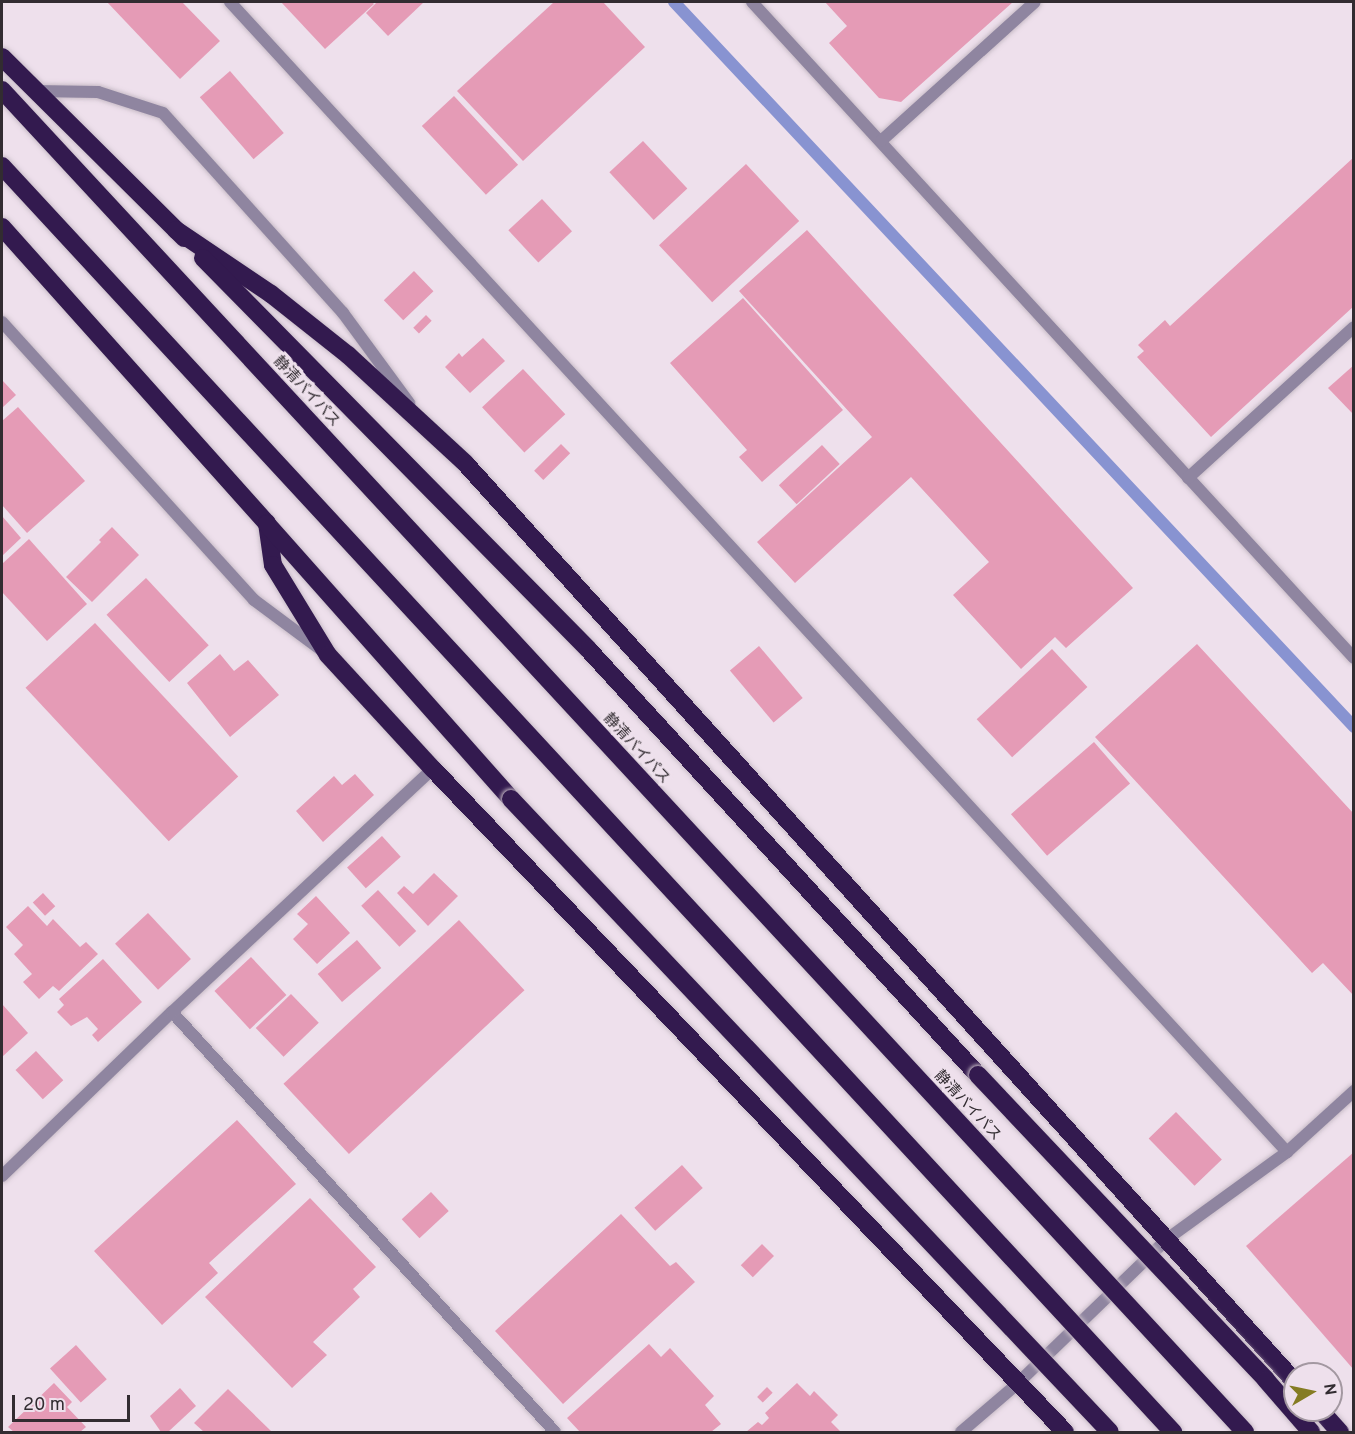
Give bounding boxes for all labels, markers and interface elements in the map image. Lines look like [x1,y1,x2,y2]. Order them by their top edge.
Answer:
street label: 静清バイパス [269,353,343,431]
street label: 静清バイパス [599,710,673,788]
street label: 静清バイパス [930,1067,1004,1145]
north arrow [1283,1362,1343,1422]
text: N [1318,1382,1340,1397]
scale bar [15,1383,134,1421]
text: 20 m [23,1394,65,1417]

